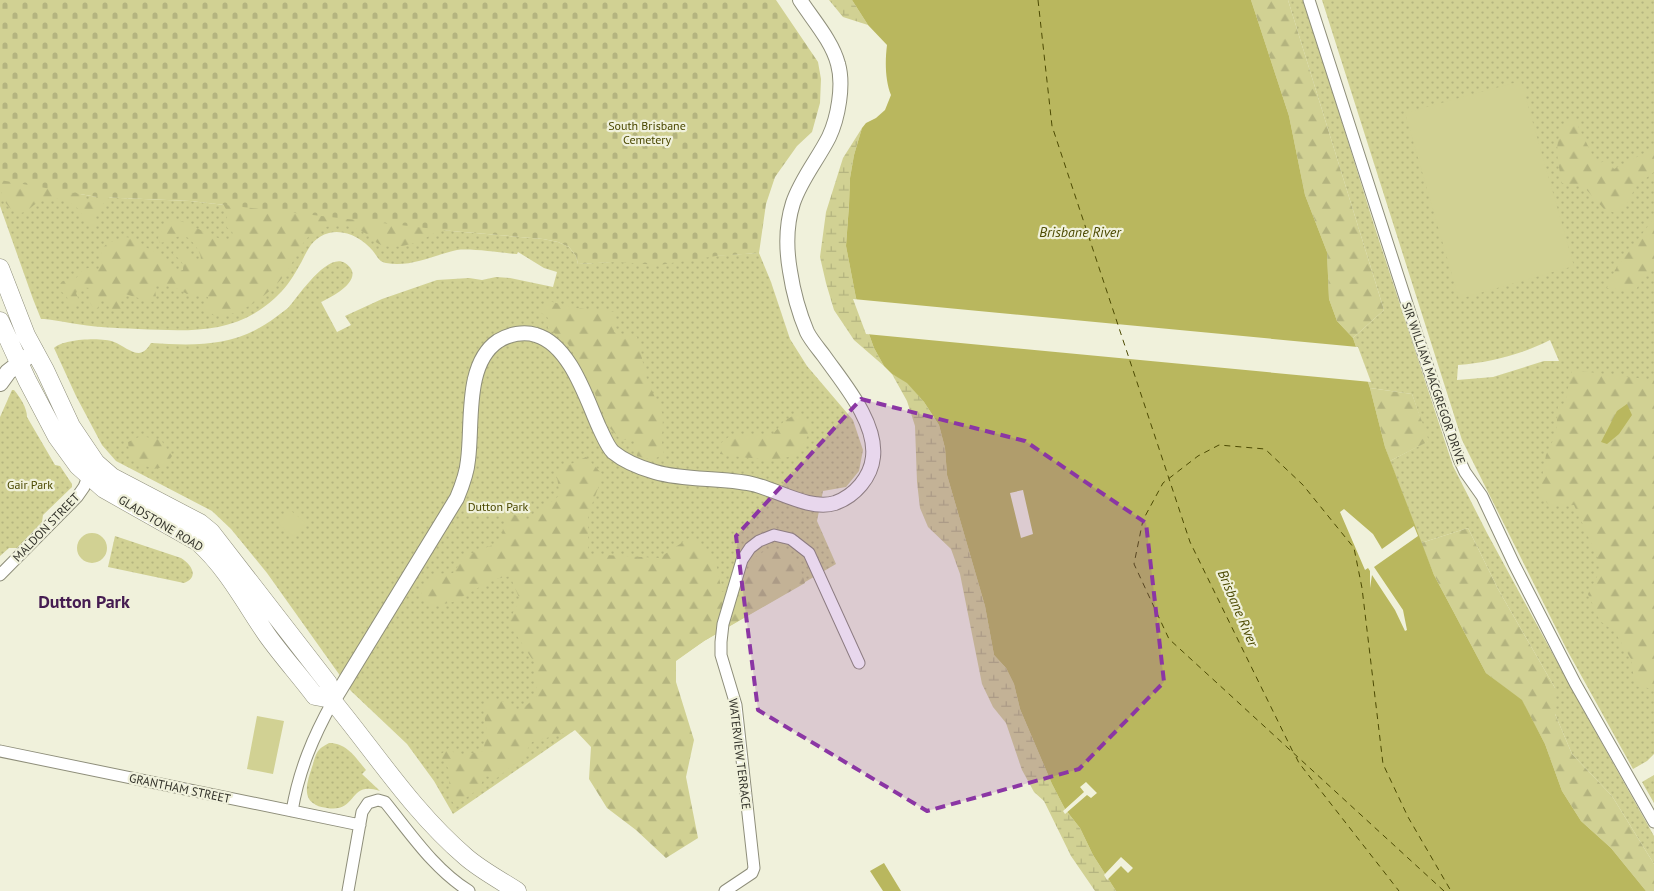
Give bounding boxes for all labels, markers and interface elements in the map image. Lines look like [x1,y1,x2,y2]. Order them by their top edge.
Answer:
park label: South Brisbane Cemetery [608,118,686,147]
water label: Brisbane River [1039,223,1122,241]
street label: SIR WILLIAM MACGREGOR DRIVE [1399,300,1469,466]
park label: Gair Park [7,477,53,492]
street label: MALDON STREET [9,489,83,564]
street label: GLADSTONE ROAD [116,492,206,554]
park label: Dutton Park [468,499,529,514]
water label: Brisbane River [1214,567,1263,650]
district label: Dutton Park [38,590,130,613]
street label: WATERVIEW TERRACE [726,698,754,810]
street label: GRANTHAM STREET [128,770,232,806]

